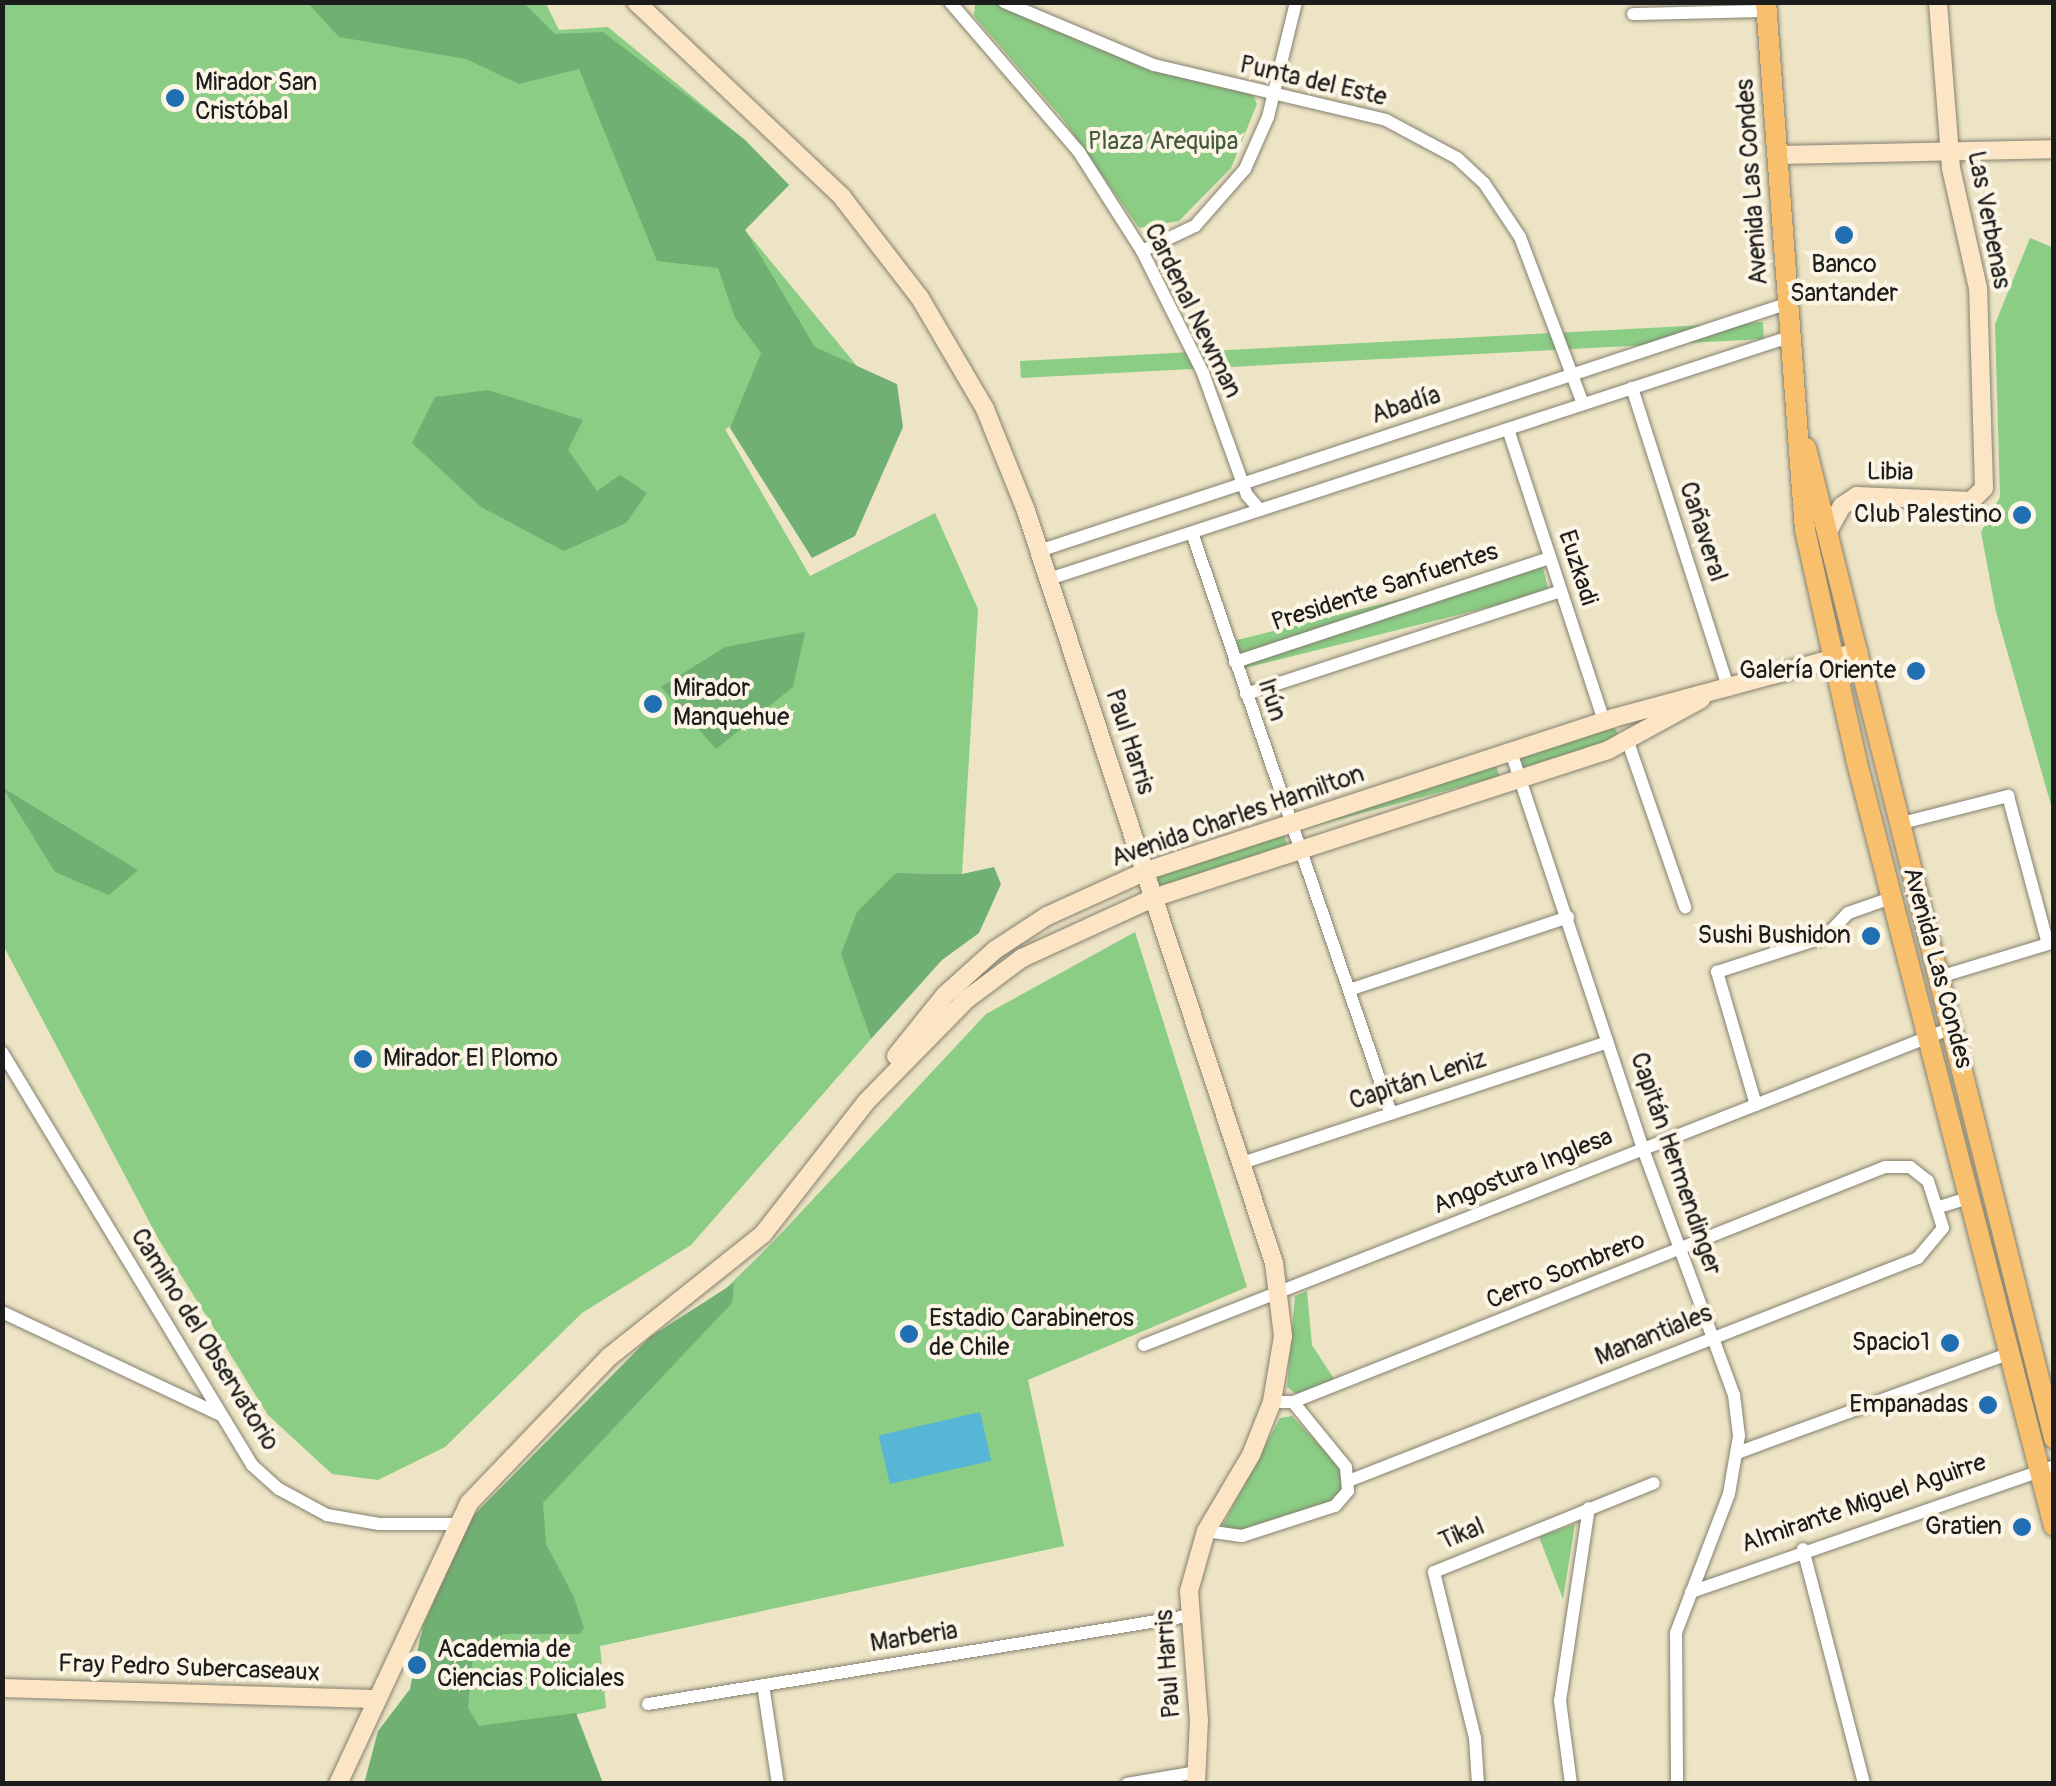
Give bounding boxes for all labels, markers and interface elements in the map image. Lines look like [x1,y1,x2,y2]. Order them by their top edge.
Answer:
street label: Punta del Este [1236,50,1390,114]
place label: Mirador San Cristóbal [195,69,317,128]
street label: Avenida Las Condes [1731,78,1775,286]
marker: Mirador San Cristóbal [164,87,186,109]
park label: Plaza Arequipa [1088,127,1238,157]
street label: Las Verbenas [1960,149,2016,291]
street label: Cardenal Newman [1137,219,1247,403]
marker: Banco Santander [1833,224,1855,246]
place label: Banco Santander [1790,251,1898,310]
street label: Abadía [1368,381,1444,431]
street label: Libia [1866,458,1914,488]
street label: Cañaveral [1672,478,1732,586]
place label: Club Palestino [1854,500,2002,530]
marker: Club Palestino [2011,504,2033,526]
street label: Euzkadi [1551,527,1603,609]
street label: Presidente Sanfuentes [1268,537,1502,639]
place label: Galería Oriente [1739,656,1896,686]
marker: Galería Oriente [1905,660,1927,682]
place label: Mirador Manquehue [673,675,789,734]
street label: Irún [1250,675,1292,725]
street label: Paul Harris [1098,686,1160,798]
marker: Mirador Manquehue [642,693,664,715]
street label: Avenida Charles Hamilton [1107,760,1369,874]
street label: Avenida Las Condes [1896,864,1978,1072]
place label: Sushi Bushidon [1697,921,1851,951]
marker: Sushi Bushidon [1860,925,1882,947]
place label: Mirador El Plomo [383,1044,558,1074]
street label: Capitán Leniz [1346,1045,1490,1117]
marker: Mirador El Plomo [352,1048,374,1070]
street label: Capitán Hermendinger [1623,1049,1727,1279]
street label: Angostura Inglesa [1429,1122,1617,1222]
street label: Camino del Observatorio [123,1223,285,1457]
street label: Cerro Sombrero [1482,1226,1650,1316]
street label: Manantiales [1591,1299,1717,1373]
place label: Estadio Carabineros de Chile [929,1305,1134,1364]
marker: Estadio Carabineros de Chile [898,1323,920,1345]
place label: Spacio1 [1852,1328,1930,1358]
marker: Spacio1 [1939,1332,1961,1354]
place label: Empanadas [1849,1390,1968,1420]
marker: Empanadas [1977,1394,1999,1416]
street label: Almirante Miguel Aguirre [1738,1448,1990,1560]
street label: Tikal [1435,1512,1489,1558]
place label: Gratien [1925,1512,2002,1542]
marker: Gratien [2011,1516,2033,1538]
street label: Paul Harris [1150,1609,1188,1719]
street label: Marberia [868,1616,960,1660]
place label: Academia de Ciencias Policiales [437,1636,624,1695]
street label: Fray Pedro Subercaseaux [58,1649,320,1689]
marker: Academia de Ciencias Policiales [406,1654,428,1676]

